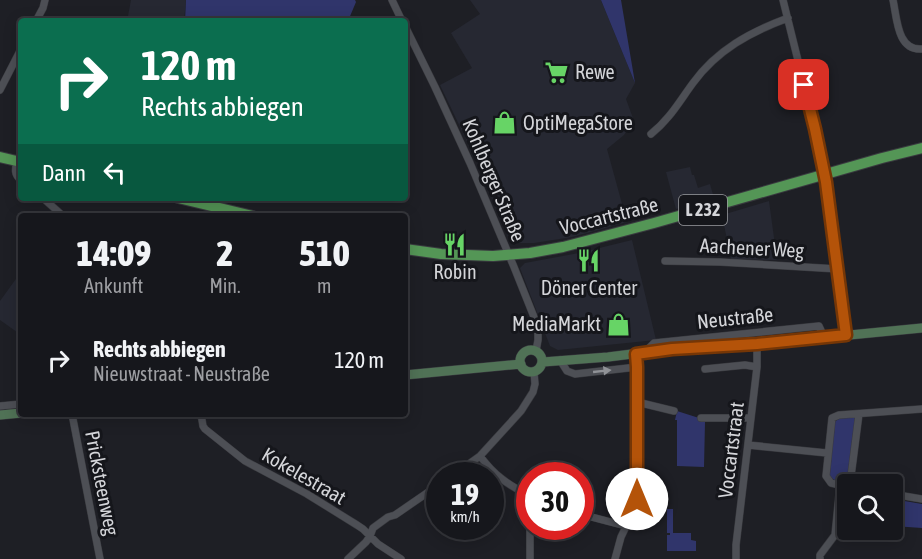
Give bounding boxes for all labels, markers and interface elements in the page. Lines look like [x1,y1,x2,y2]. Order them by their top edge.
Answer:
text: 120 m [141,41,236,89]
icon: right [42,42,120,120]
supermarket icon: Rewe [544,59,570,85]
pin [778,59,829,110]
place label: Rewe [575,60,615,83]
icon: arrive [787,68,820,101]
text: Rechts abbiegen [141,91,304,122]
shop icon: OptiMegaStore [492,110,518,136]
place label: OptiMegaStore [523,111,633,134]
street label: Kohlberger Straße [458,115,531,245]
icon: left [98,156,131,189]
text: Dann [42,160,86,186]
street label: Voccartstraße [557,192,660,239]
road number: L 232 [679,195,727,225]
text: 14:09 [76,232,151,274]
text: 2 [217,232,233,274]
text: 510 [299,232,350,274]
restaurant icon: Robin [442,232,468,258]
street label: Aachener Weg [699,233,805,262]
restaurant icon: Döner Center [576,248,602,274]
place label: Robin [433,260,477,283]
text: Ankunft [84,274,143,297]
text: Min. [209,274,241,297]
text: m [317,274,332,297]
place label: Döner Center [541,276,638,299]
street label: Neustraße [696,302,774,333]
shop icon: MediaMarkt [606,311,632,337]
place label: MediaMarkt [512,312,601,335]
text: Rechts abbiegen [93,336,226,362]
icon: right [42,344,75,377]
text: 120 m [334,347,384,373]
text: Nieuwstraat - Neustraße [93,362,270,385]
one-way arrow [592,366,611,376]
street label: Voccartstraat [713,400,748,499]
street label: Pricksteenweg [81,429,124,538]
street label: Kokelestraat [258,442,351,509]
speed limit sign: 30 [516,462,594,540]
position arrow [605,467,669,531]
map controls [837,474,903,540]
button: search [837,474,903,540]
text: 19 [451,477,479,511]
text: km/h [450,508,480,525]

